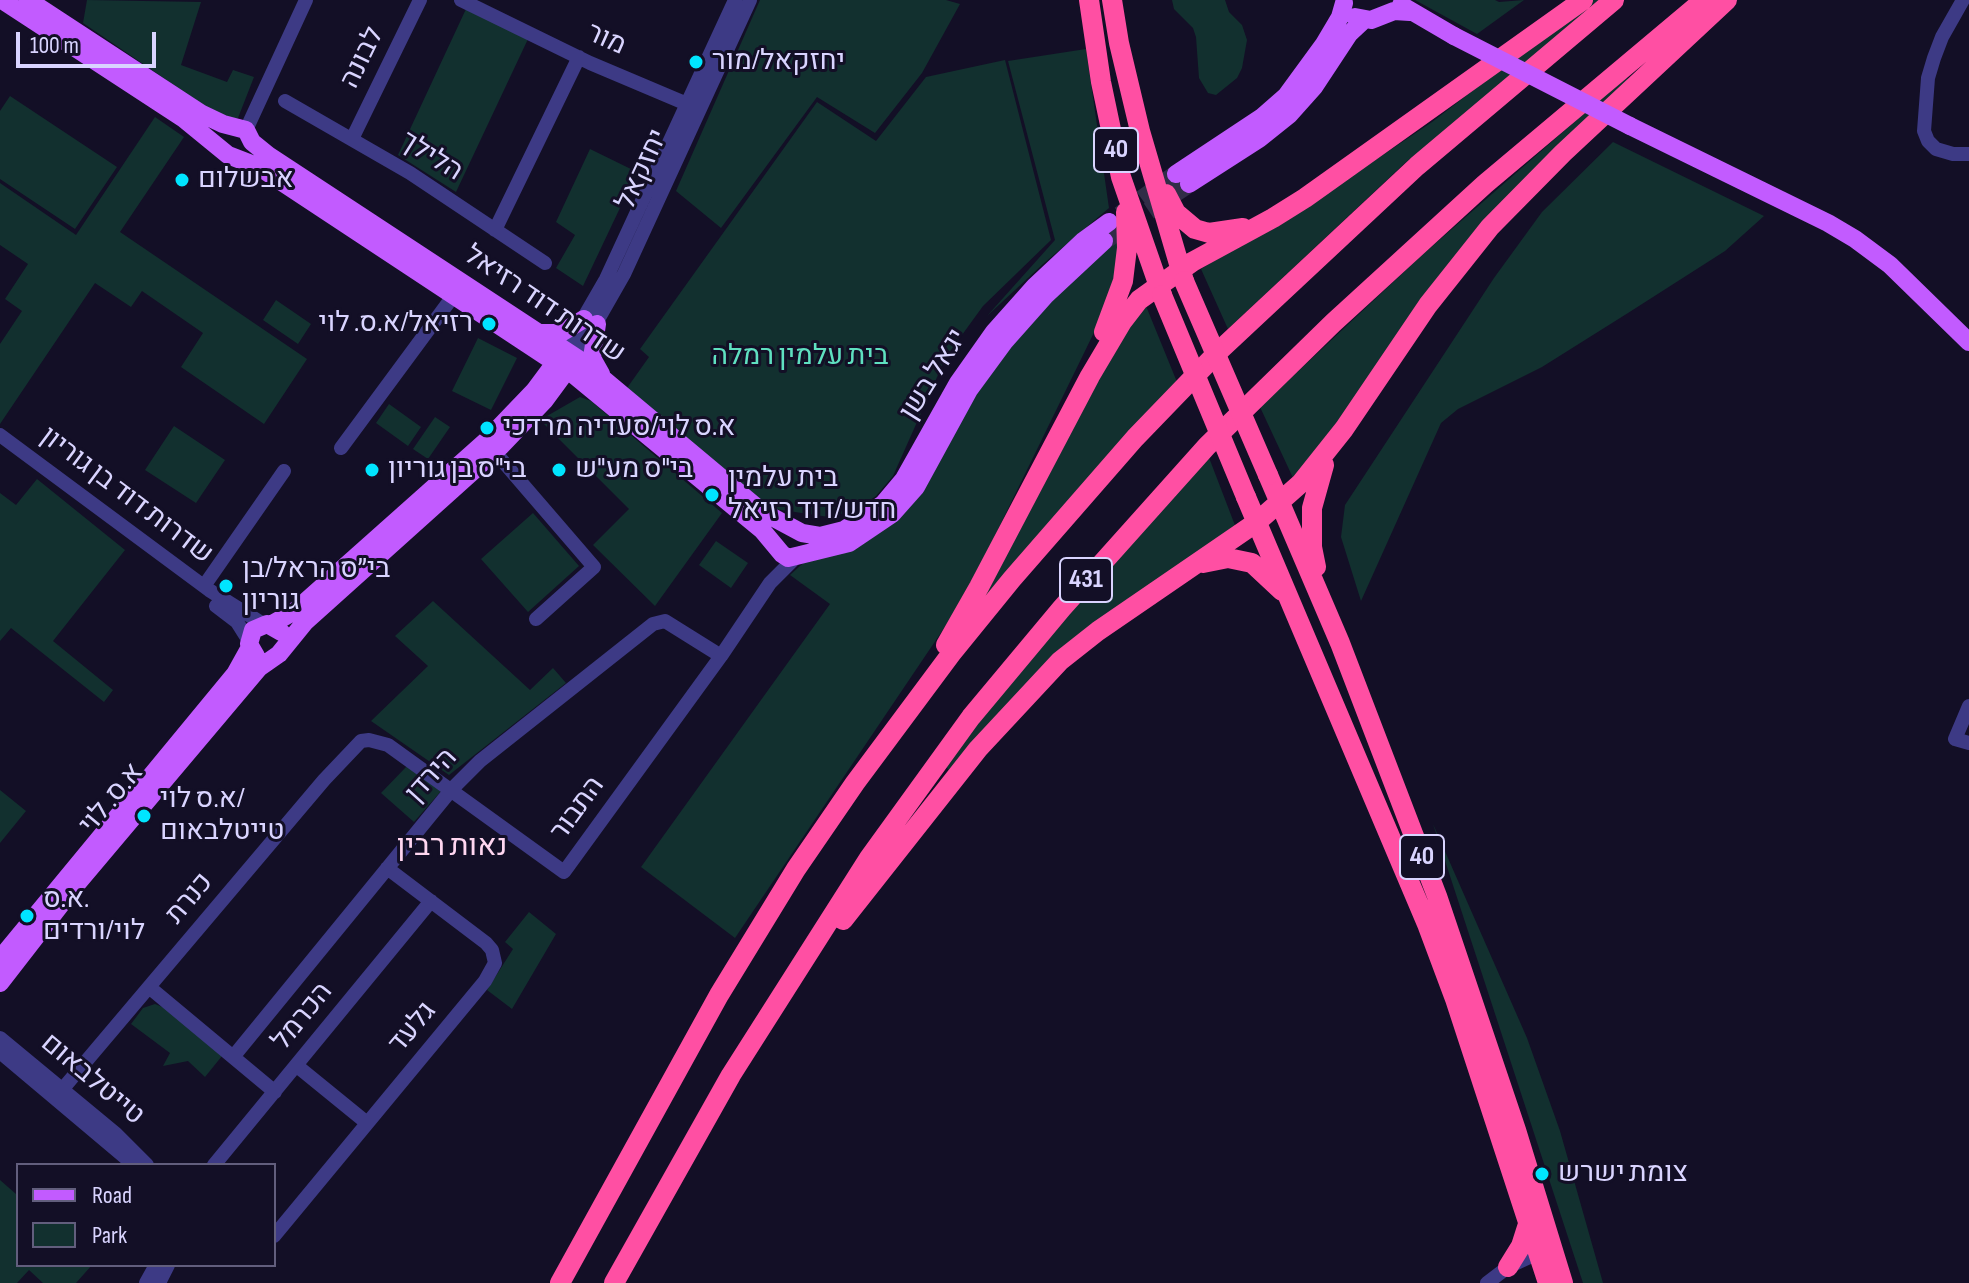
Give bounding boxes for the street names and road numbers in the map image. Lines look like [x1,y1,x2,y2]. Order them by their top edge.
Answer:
street label: מור [581,17,631,63]
street label: לבונה [334,22,392,94]
street label: יחזקאל [610,124,676,216]
street label: הלילך [393,125,469,189]
road number: 40 [1094,128,1138,172]
street label: שדרות דוד רזיאל [457,239,631,371]
street label: יגאל בשן [893,323,975,427]
street label: שדרות דוד בן גוריון [33,420,219,572]
road number: 431 [1060,558,1112,602]
street label: הירדן [399,742,465,810]
street label: א.ס. לוי [73,757,151,841]
street label: התבור [544,771,612,847]
road number: 40 [1400,835,1444,879]
street label: כנרת [159,867,221,931]
street label: הכרמל [266,976,340,1058]
street label: גלעד [382,996,444,1060]
street label: טייטלבאום [33,1027,151,1133]

